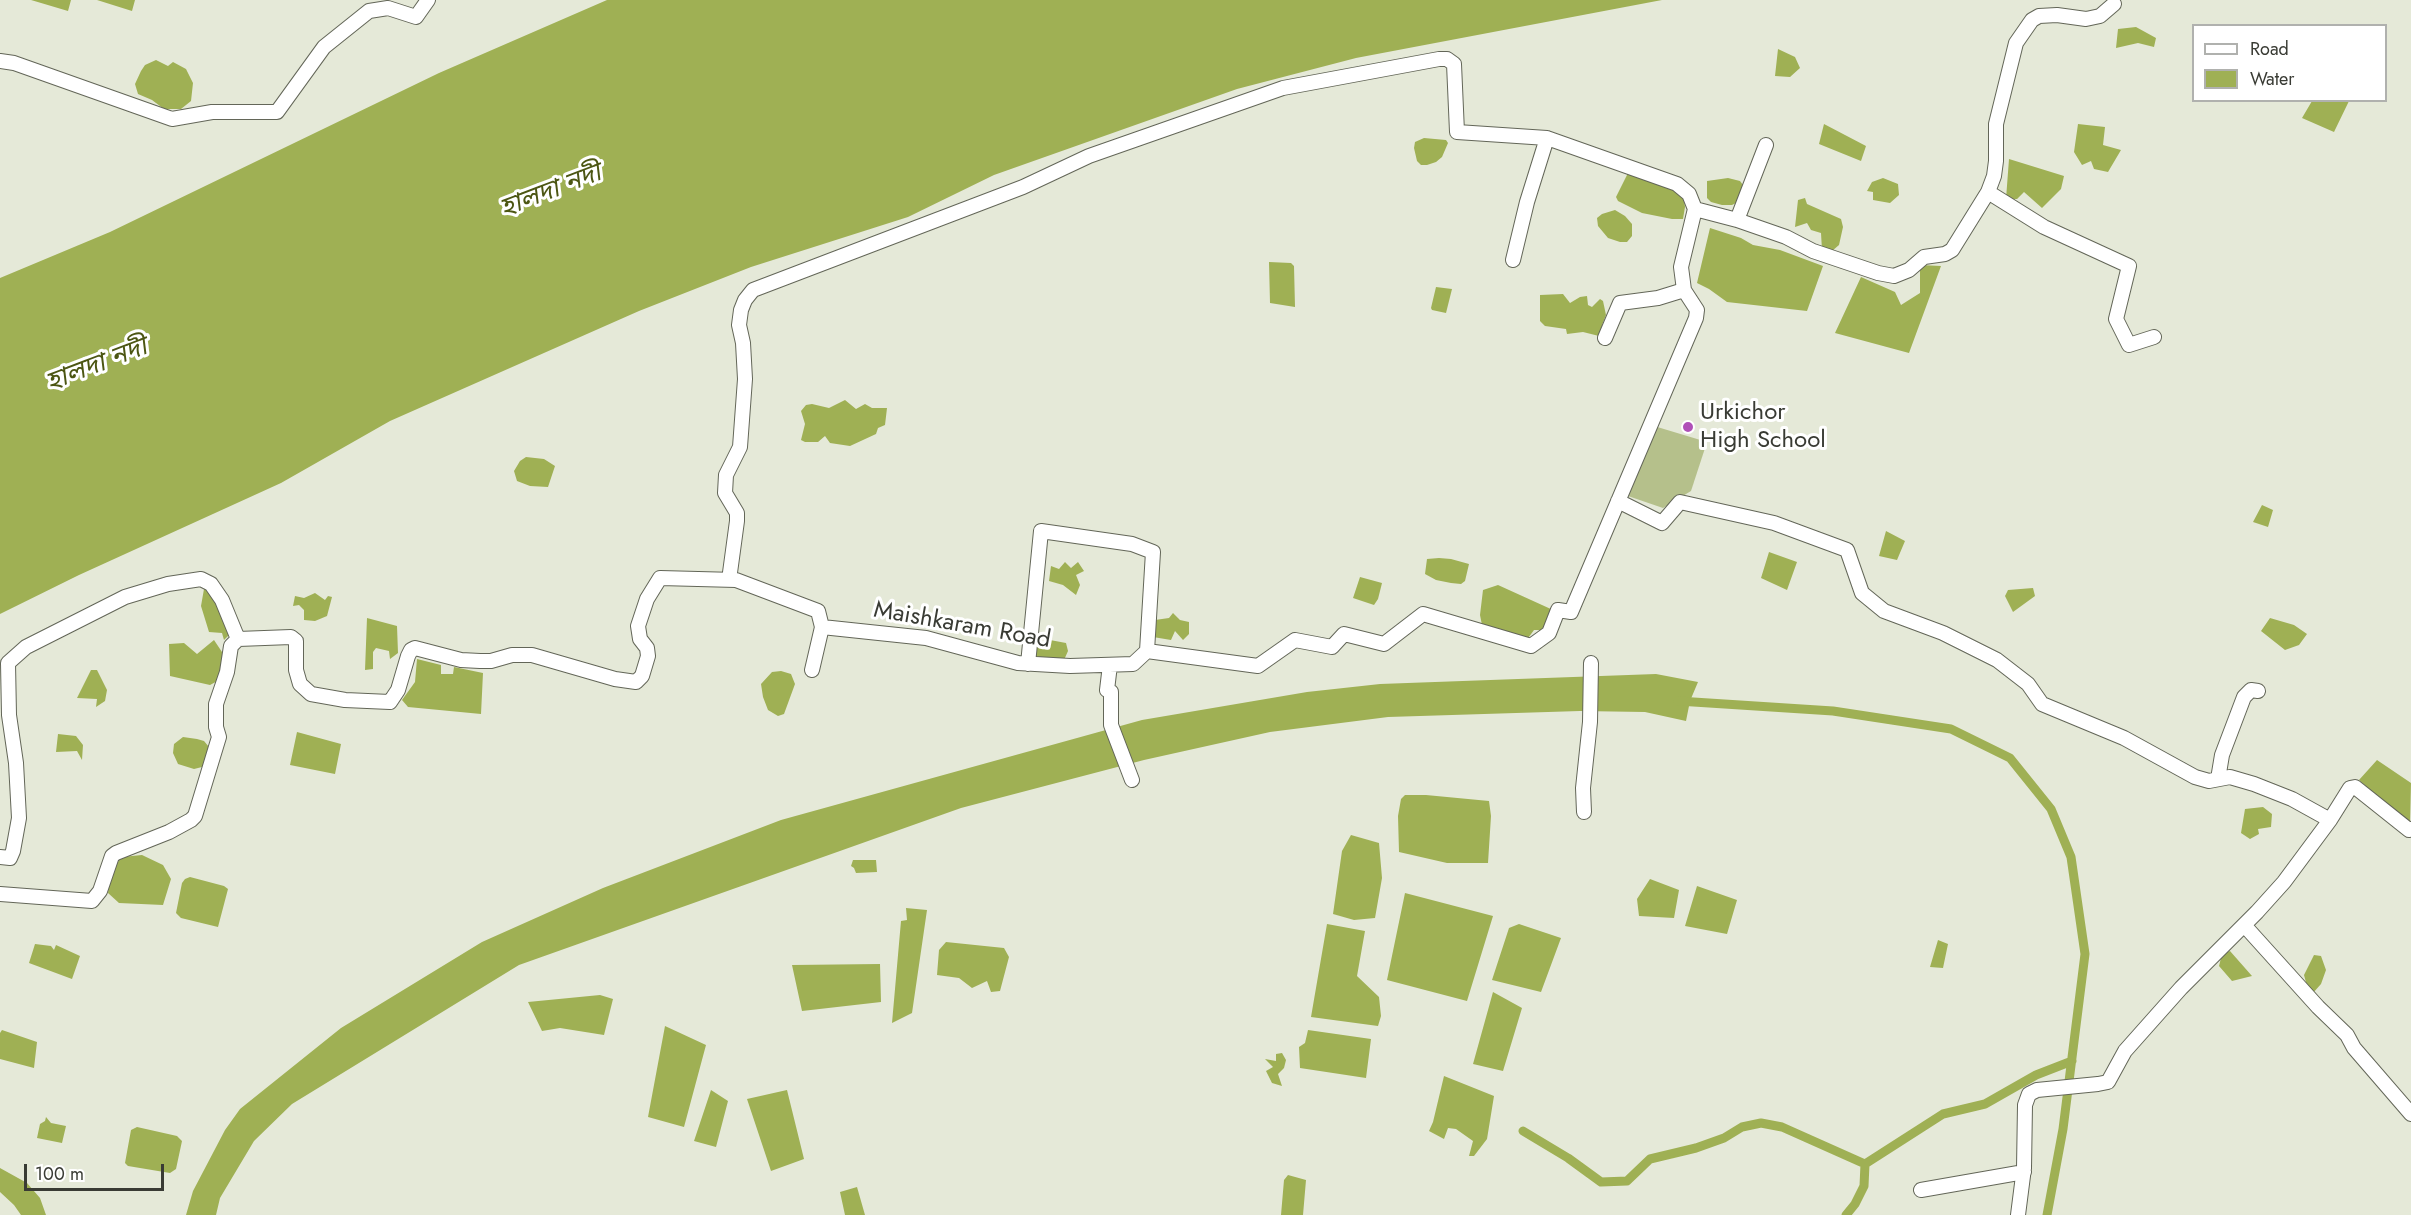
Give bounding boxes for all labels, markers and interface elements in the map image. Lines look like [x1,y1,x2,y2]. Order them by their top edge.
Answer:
legend [2192,24,2387,102]
text: Road [2250,36,2289,62]
text: Water [2250,66,2294,92]
water label: হালদা নদী [496,158,606,226]
water label: হালদা নদী [42,332,152,400]
place label: Urkichor High School [1700,399,1826,455]
marker: Urkichor High School [1681,420,1695,434]
street label: Maishkaram Road [871,596,1053,656]
scale bar [27,1152,166,1190]
text: 100 m [35,1161,84,1187]

